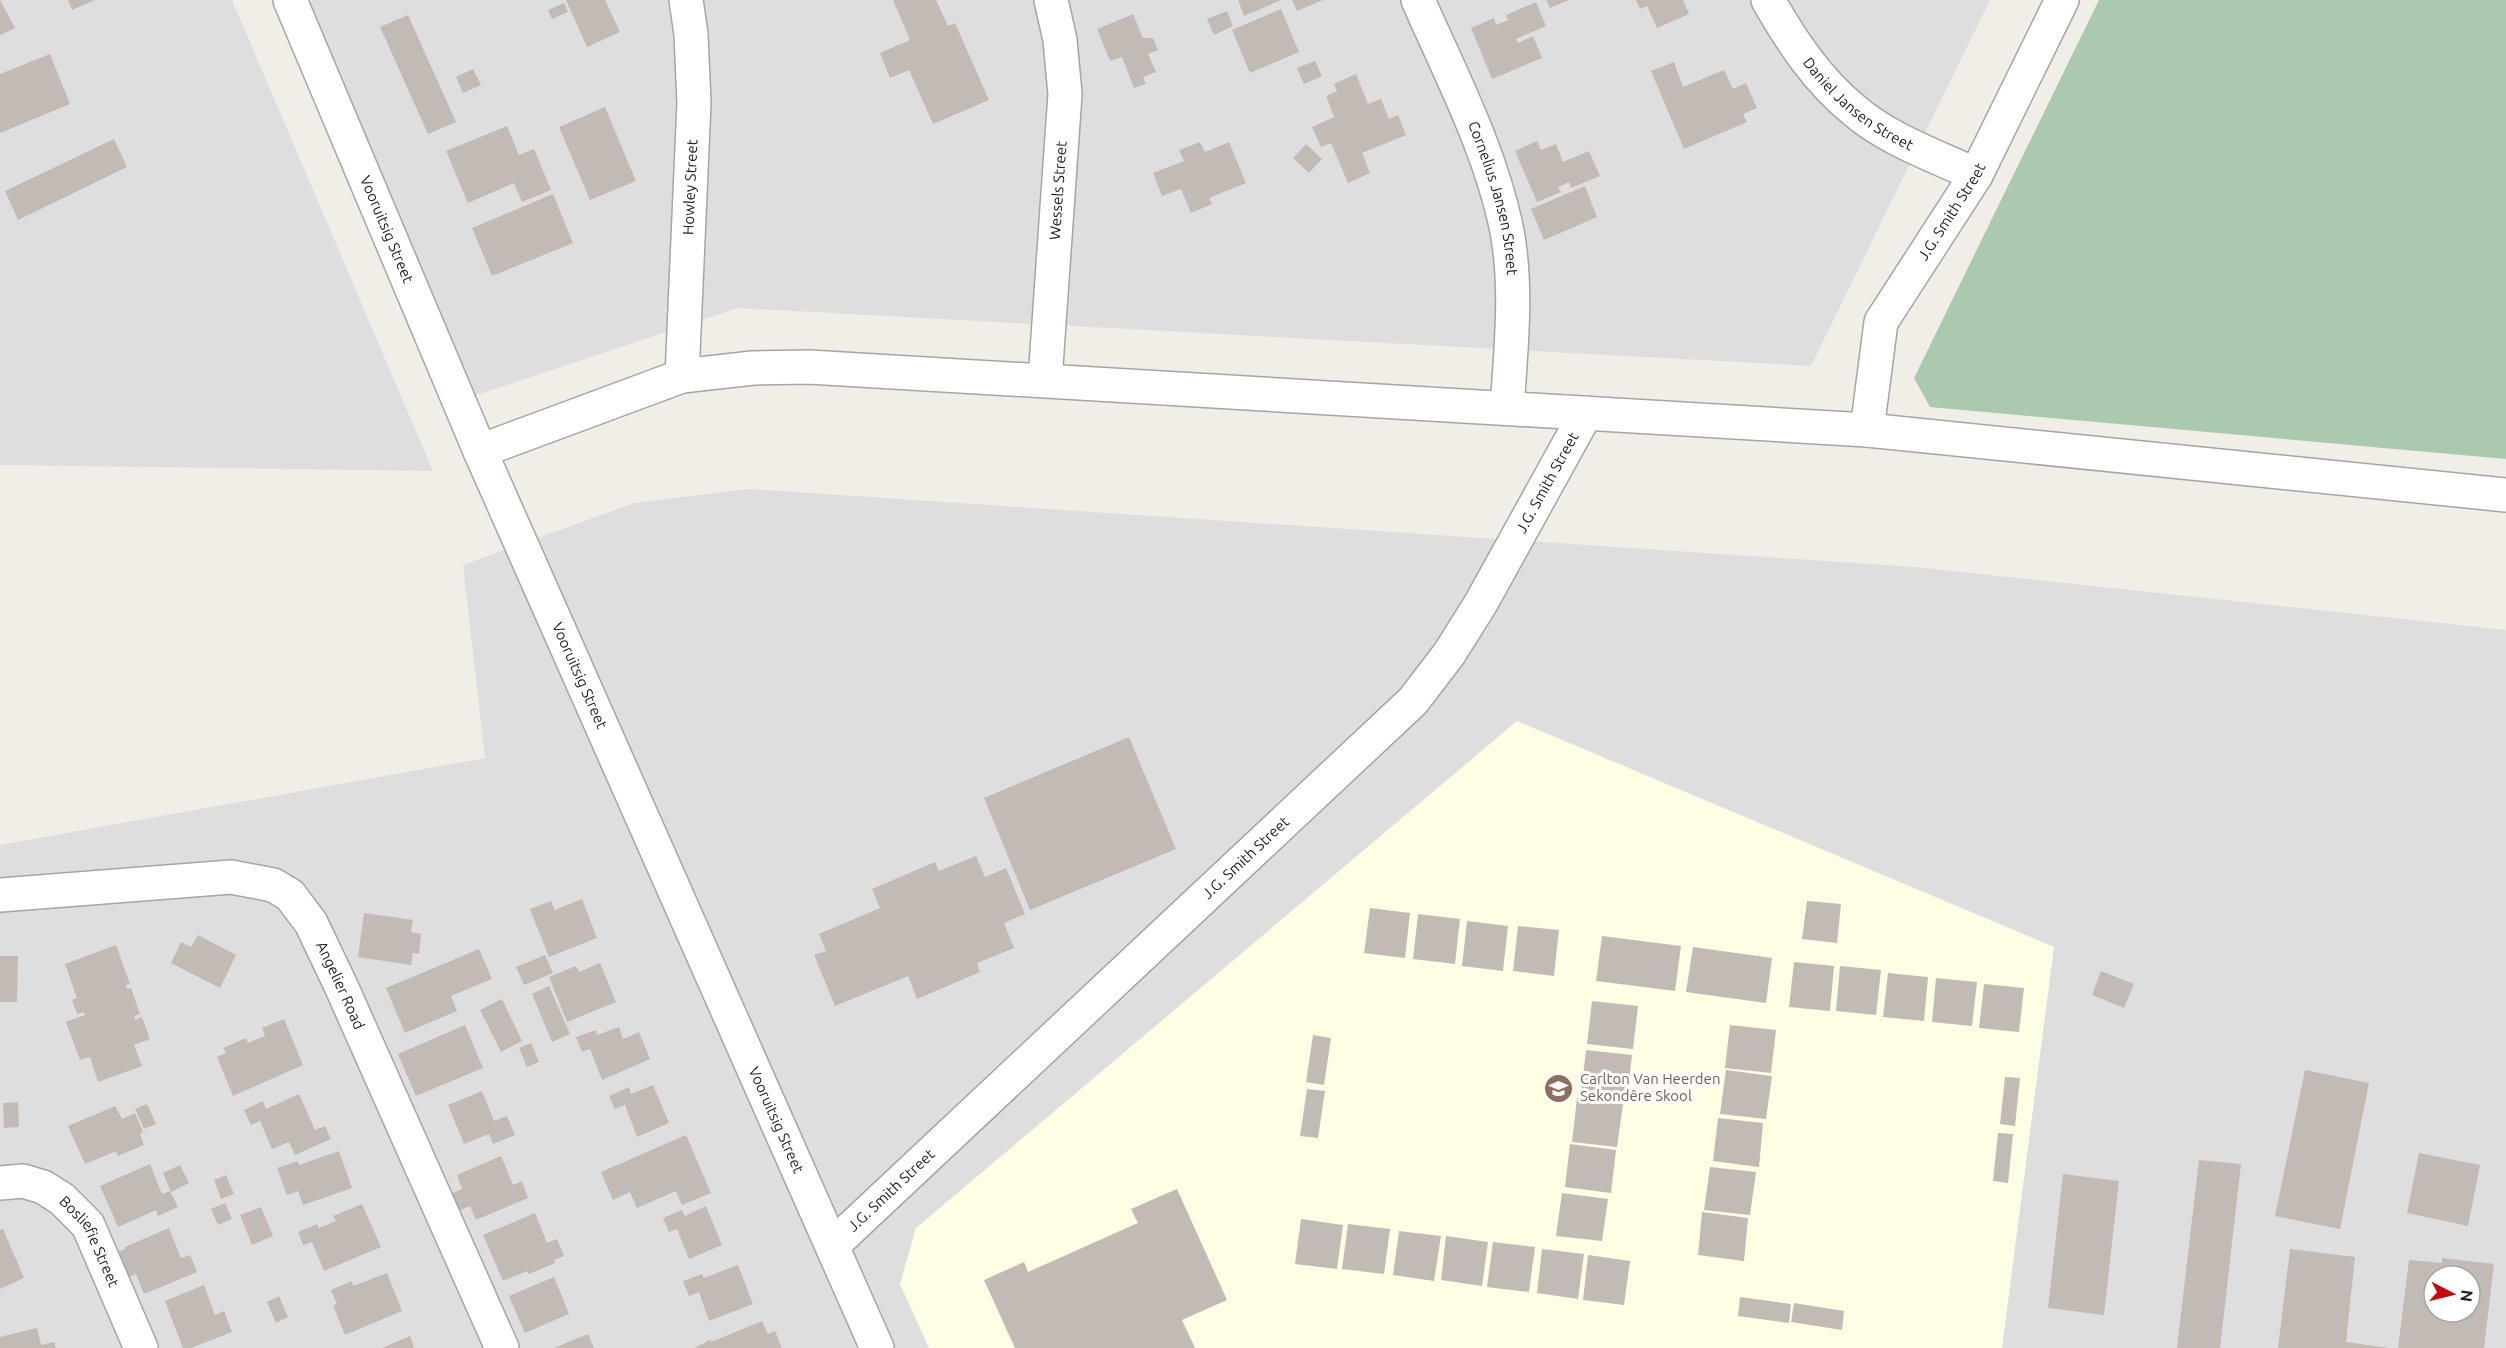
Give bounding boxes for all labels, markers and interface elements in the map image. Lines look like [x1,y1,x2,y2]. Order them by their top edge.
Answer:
street label: Daniel Jansen Street [1800,54,1916,154]
street label: Cornelius Jansen Street [1465,119,1521,276]
street label: Howley Street [679,139,700,235]
street label: Wessels Street [1046,140,1070,240]
street label: J.G. Smith Street [1914,160,1989,263]
street label: Vooruitsig Street [357,173,417,285]
street label: J.G. Smith Street [1512,429,1582,536]
street label: Vooruitsig Street [549,620,611,731]
street label: J.G. Smith Street [1199,813,1292,902]
street label: Angelier Road [313,938,368,1032]
street label: Vooruitsig Street [746,1064,808,1176]
place label: Carlton Van Heerden Sekondêre Skool [1580,1070,1720,1104]
school or university icon: Carlton Van Heerden Sekondêre Skool [1543,1072,1575,1104]
street label: J.G. Smith Street [844,1145,938,1235]
street label: Bosliefie Street [56,1192,123,1289]
north arrow [2422,1264,2482,1324]
text: N [2457,1289,2477,1303]

